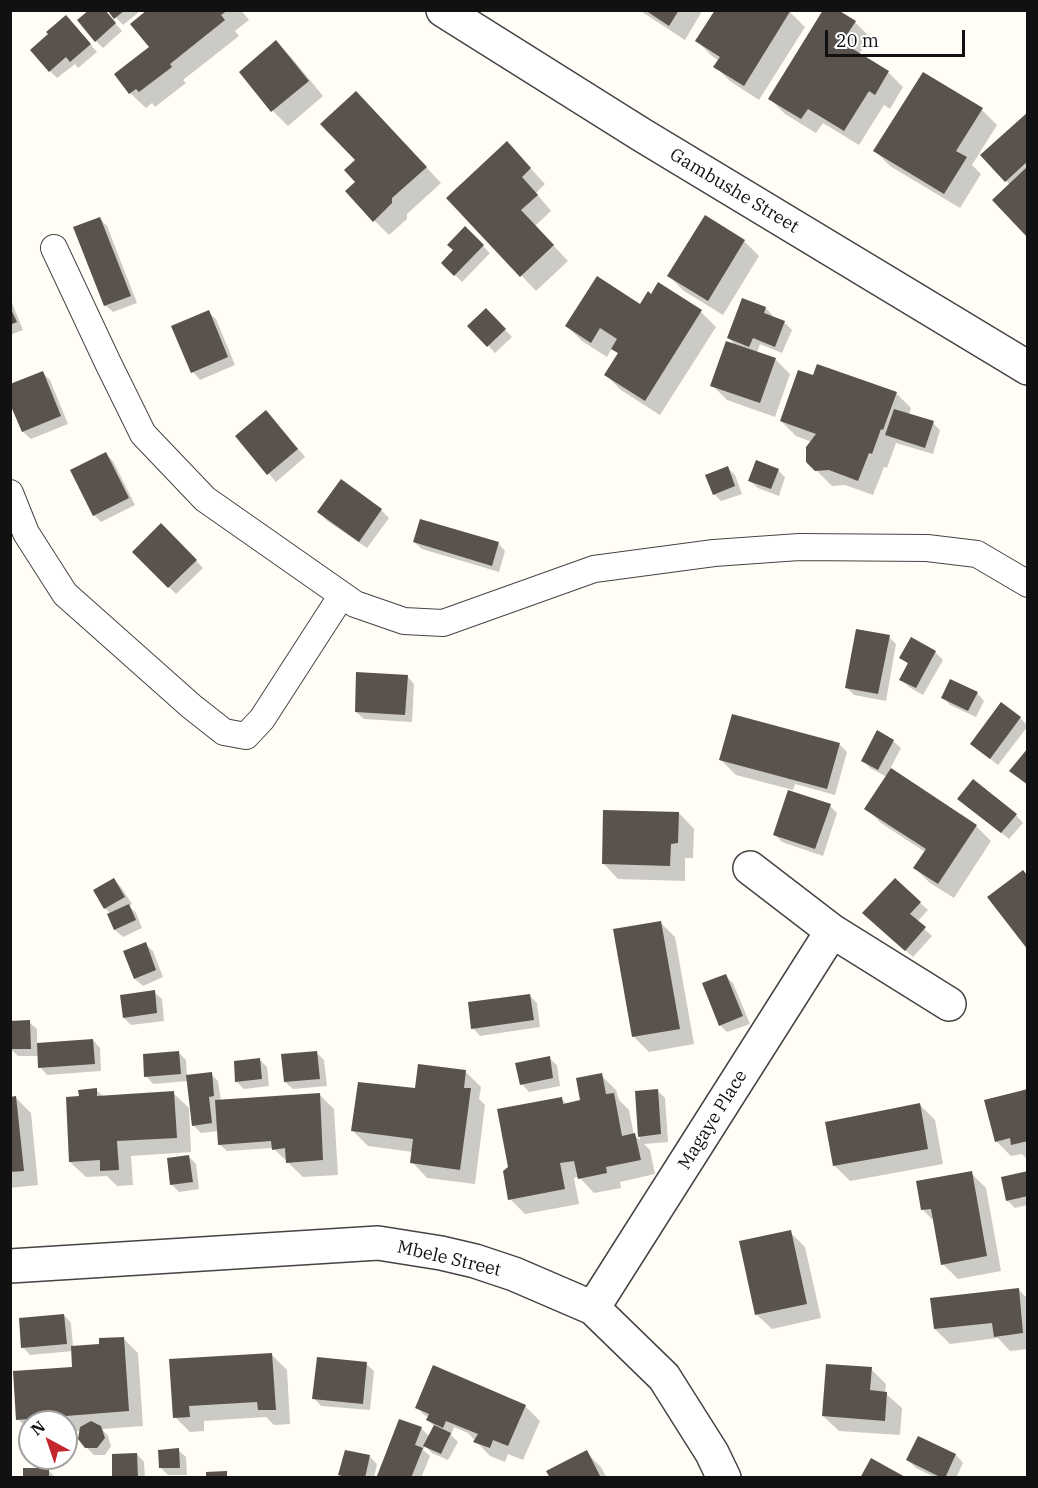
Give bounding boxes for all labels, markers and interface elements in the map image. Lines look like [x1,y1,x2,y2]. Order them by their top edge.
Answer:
scale bar [828,18,968,56]
text: 20 m [836,29,879,52]
street label: Gambushe Street [666,144,802,238]
street label: Magaye Place [674,1066,752,1174]
street label: Mbele Street [395,1237,503,1281]
north arrow [18,1410,78,1470]
text: N [26,1416,49,1439]

